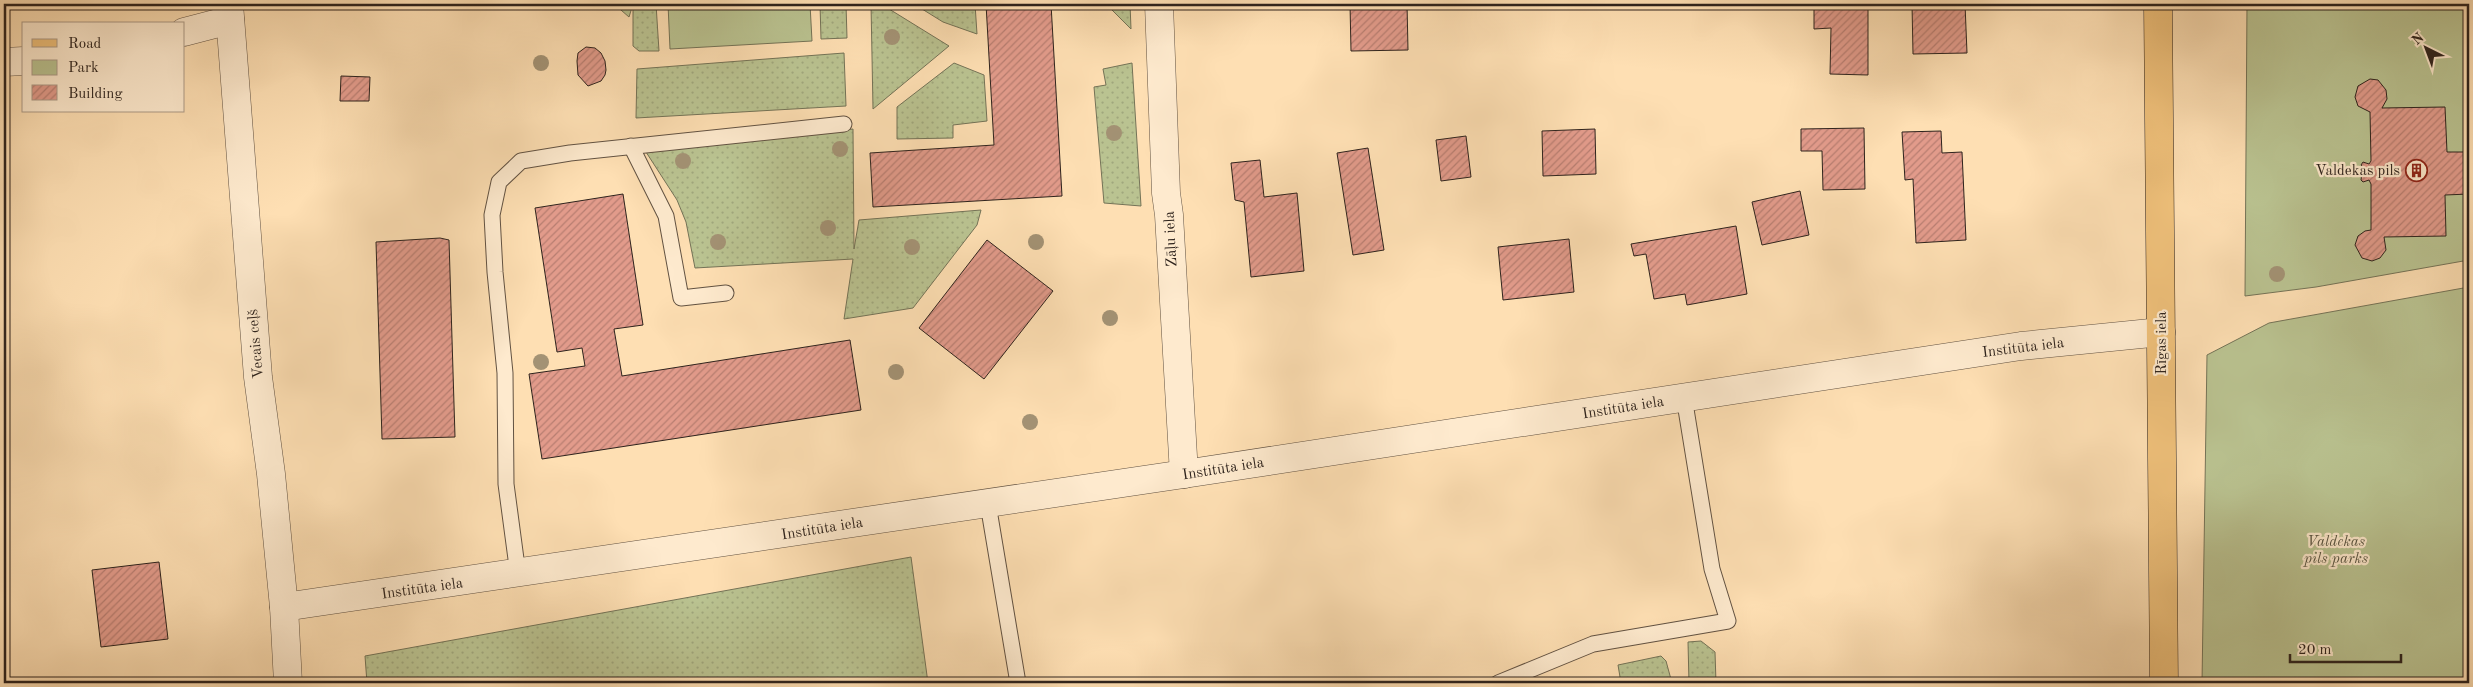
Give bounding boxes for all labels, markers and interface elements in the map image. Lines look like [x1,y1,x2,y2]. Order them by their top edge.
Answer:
legend [22,22,185,112]
north arrow [2400,22,2450,72]
text: N [2409,30,2427,48]
text: Road [68,37,102,52]
text: Park [68,61,99,76]
text: Building [68,87,123,102]
building icon: Valdekas pils [2404,158,2428,182]
place label: Valdekas pils [2315,164,2400,179]
street label: Zāļu iela [1163,210,1180,267]
street label: Vecais ceļš [246,308,267,379]
street label: Rīgas iela [2155,311,2170,375]
street label: Institūta iela [1981,336,2066,361]
street label: Institūta iela [1581,395,1666,422]
street label: Institūta iela [1181,456,1266,483]
street label: Institūta iela [780,516,865,543]
park label: Valdekas pils parks [2302,535,2368,567]
street label: Institūta iela [380,576,465,603]
scale bar [2290,632,2402,664]
text: 20 m [2298,643,2332,658]

